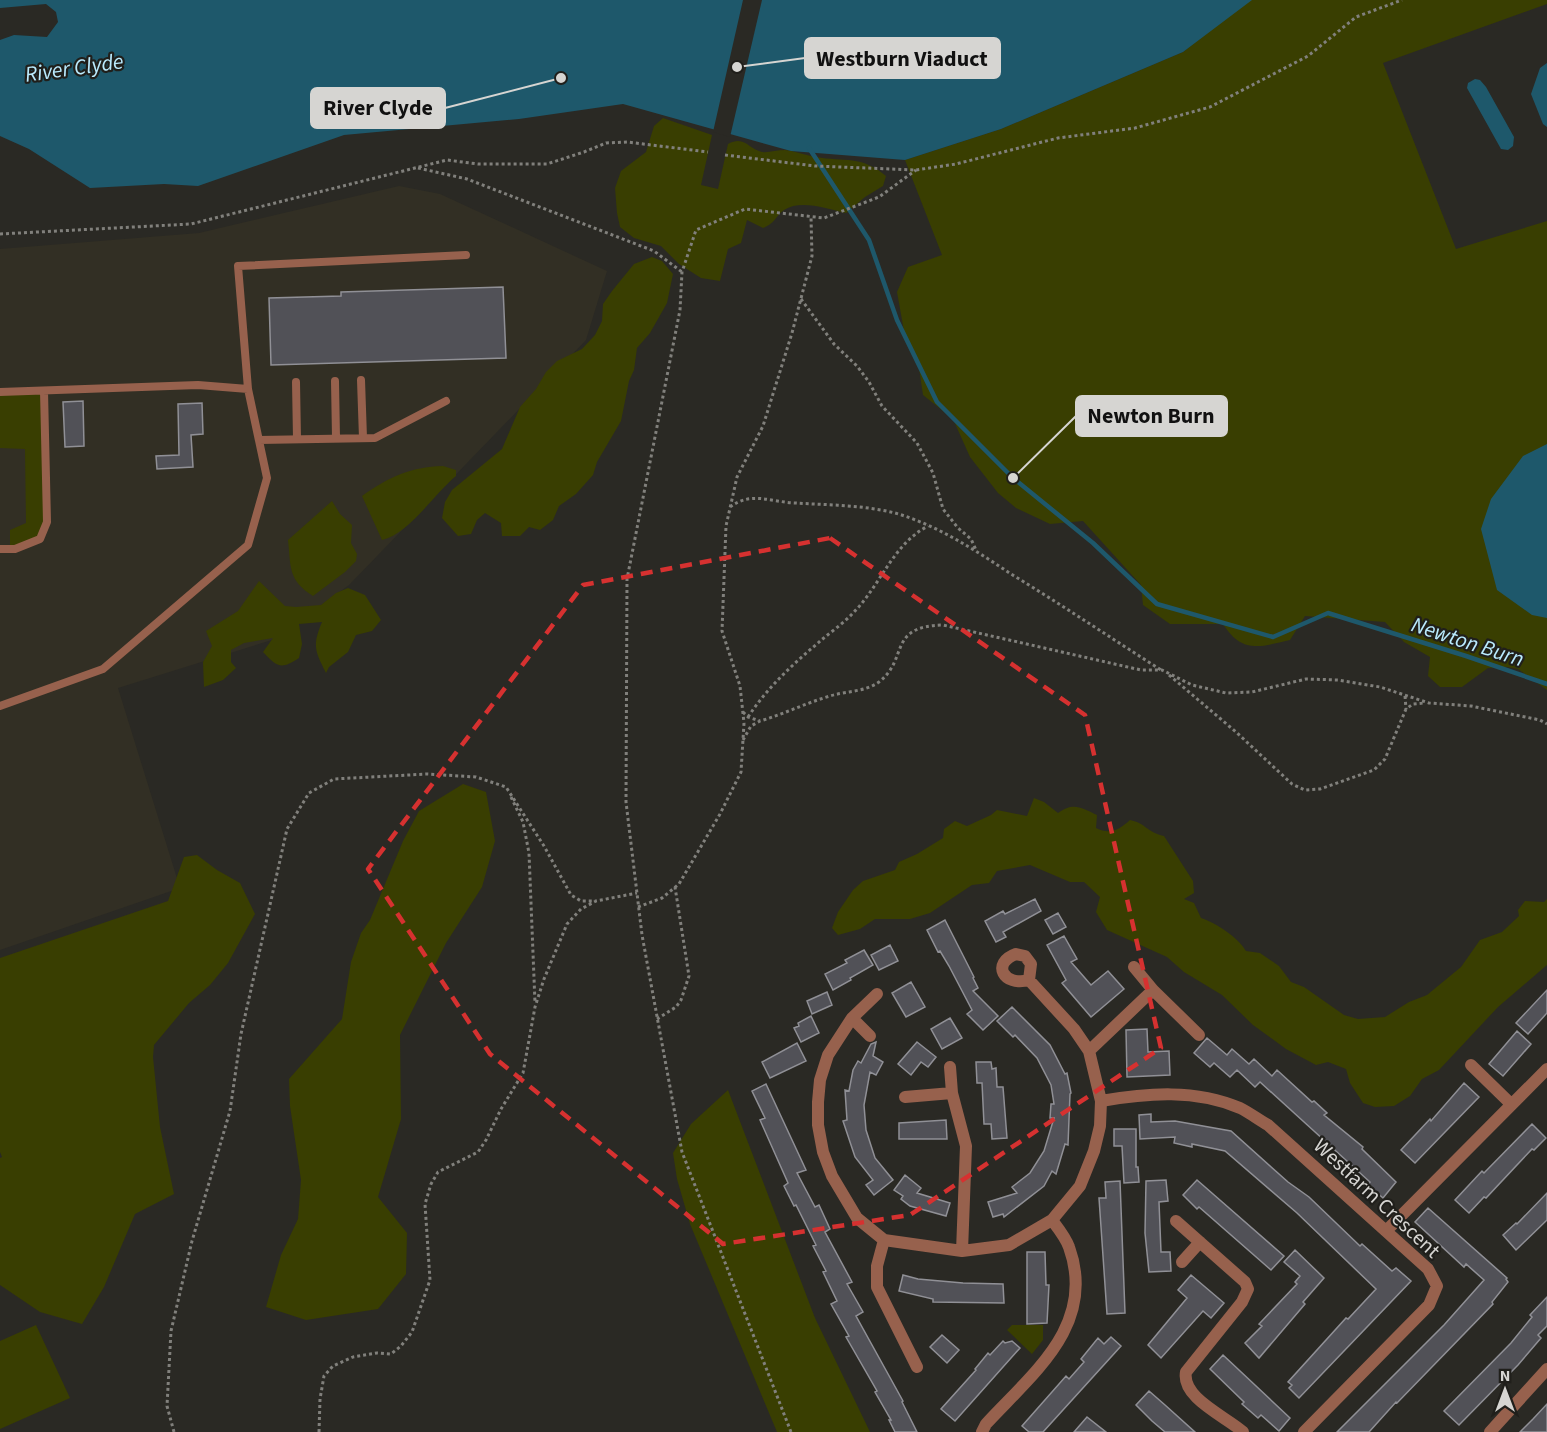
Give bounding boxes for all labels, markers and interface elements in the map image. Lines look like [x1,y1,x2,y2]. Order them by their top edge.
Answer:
callout: Westburn Viaduct [805,38,1000,78]
text: Westburn Viaduct [816,43,988,75]
water label: River Clyde [23,45,126,91]
callout: River Clyde [311,88,445,128]
text: River Clyde [323,92,433,124]
callout: Newton Burn [1076,396,1227,436]
text: Newton Burn [1087,400,1215,432]
water label: Newton Burn [1407,609,1528,675]
street label: Westfarm Crescent [1307,1131,1447,1265]
north arrow [1475,1360,1535,1420]
text: N [1500,1365,1510,1387]

